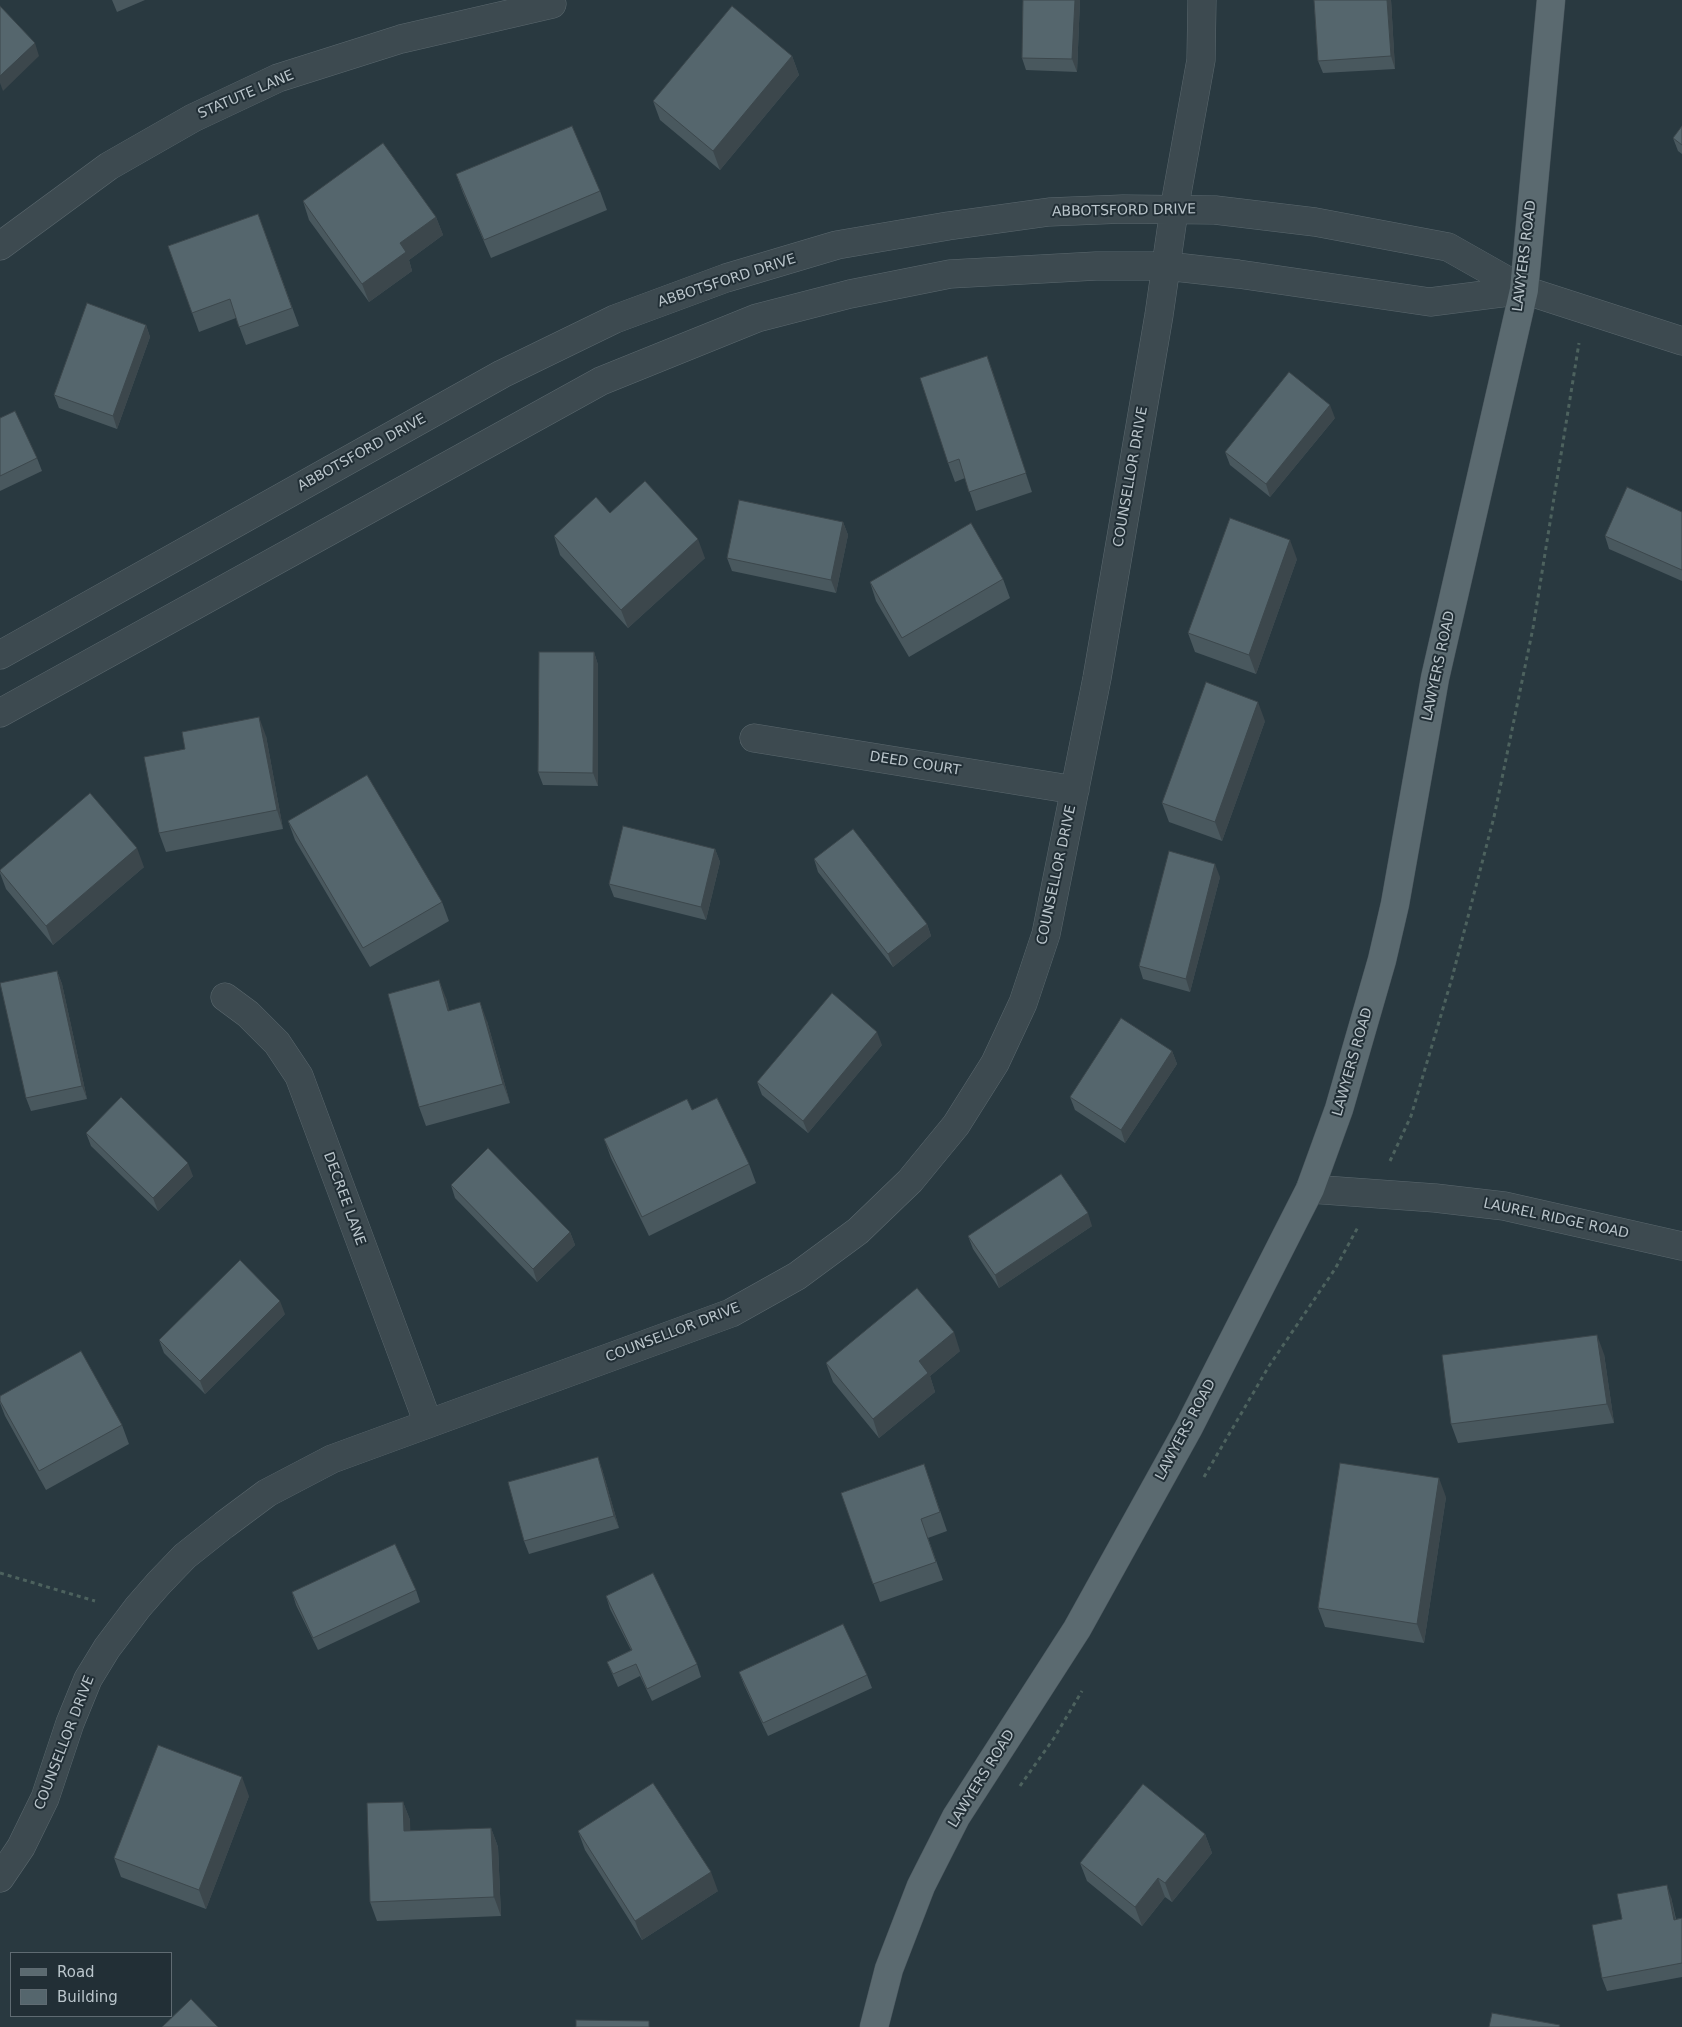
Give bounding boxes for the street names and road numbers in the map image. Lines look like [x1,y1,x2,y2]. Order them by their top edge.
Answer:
street label: STATUTE LANE [196,67,296,123]
street label: LAWYERS ROAD [1510,199,1540,313]
street label: ABBOTSFORD DRIVE [1052,201,1196,221]
street label: ABBOTSFORD DRIVE [656,251,798,311]
street label: COUNSELLOR DRIVE [1110,405,1152,549]
street label: ABBOTSFORD DRIVE [295,411,429,495]
street label: LAWYERS ROAD [1419,609,1459,723]
street label: DEED COURT [868,749,962,779]
street label: COUNSELLOR DRIVE [1034,804,1080,946]
street label: LAWYERS ROAD [1329,1006,1377,1118]
street label: DECREE LANE [319,1150,369,1248]
street label: LAUREL RIDGE ROAD [1482,1195,1630,1243]
street label: COUNSELLOR DRIVE [603,1300,743,1366]
street label: LAWYERS ROAD [1152,1377,1220,1483]
street label: COUNSELLOR DRIVE [32,1673,98,1813]
street label: LAWYERS ROAD [945,1727,1019,1831]

